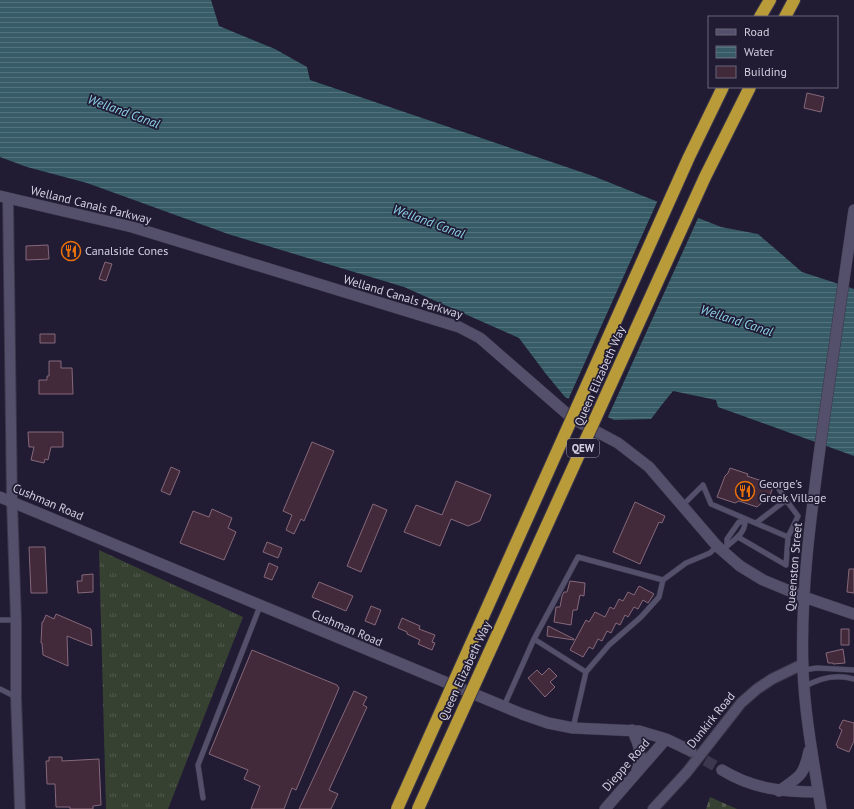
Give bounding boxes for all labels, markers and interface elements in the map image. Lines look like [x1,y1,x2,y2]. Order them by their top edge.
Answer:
legend [708,16,838,88]
text: Road [744,24,769,39]
text: Water [744,44,774,59]
text: Building [744,64,787,79]
water label: Welland Canal [85,91,163,133]
street label: Welland Canals Parkway [29,182,153,227]
water label: Welland Canal [390,201,468,243]
restaurant icon: Canalside Cones [60,240,82,262]
place label: Canalside Cones [85,243,168,258]
street label: Welland Canals Parkway [342,271,465,322]
water label: Welland Canal [698,301,776,340]
street label: Queen Elizabeth Way [571,323,629,428]
road number: QEW [567,439,599,457]
place label: George's Greek Village [759,476,826,505]
street label: Cushman Road [10,480,86,523]
restaurant icon: George's Greek Village [734,480,756,502]
street label: Queenston Street [782,522,805,612]
street label: Cushman Road [309,606,385,649]
street label: Queen Elizabeth Way [435,618,494,723]
street label: Dunkirk Road [683,689,738,751]
street label: Dieppe Road [599,735,653,794]

